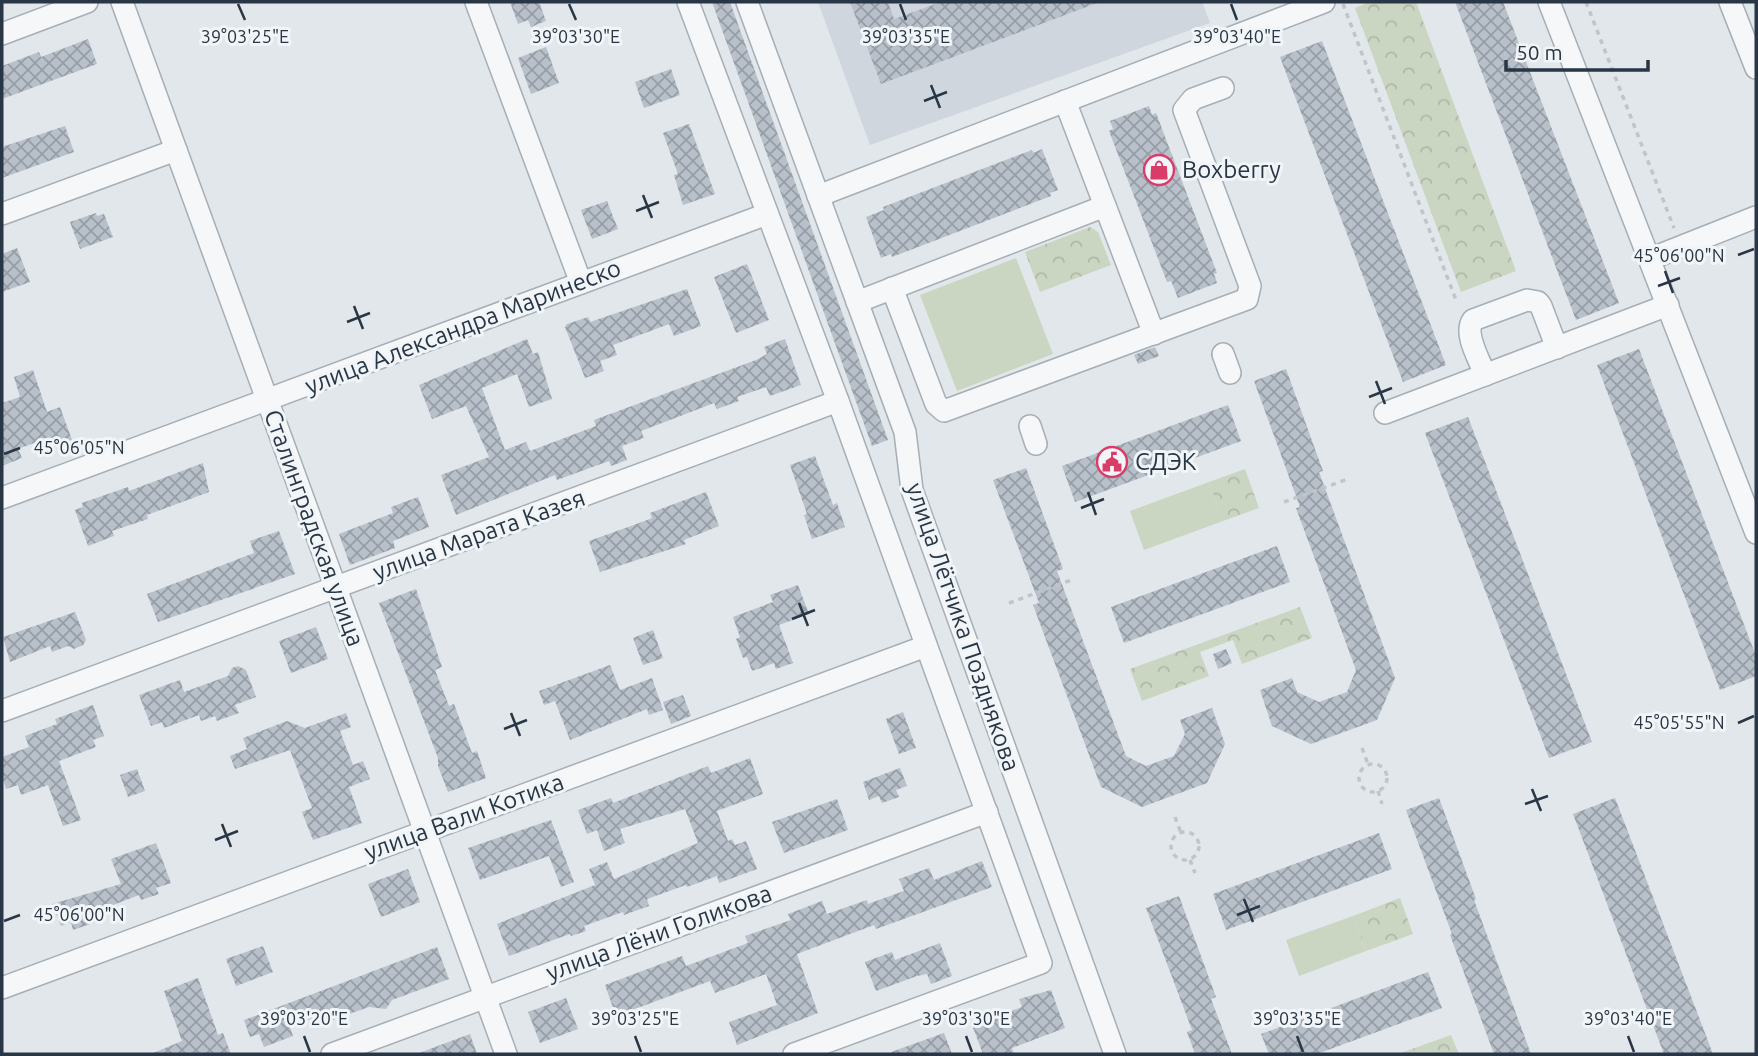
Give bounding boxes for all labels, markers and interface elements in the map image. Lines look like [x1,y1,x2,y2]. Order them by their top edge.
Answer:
text: 39°03'25"E [201,26,289,46]
text: 39°03'30"E [532,26,620,46]
text: 39°03'35"E [862,26,950,46]
text: 39°03'40"E [1193,26,1281,46]
scale bar [1506,28,1648,72]
text: 50 m [1516,40,1563,64]
shop icon: Boxberry [1142,153,1176,187]
place label: Boxberry [1182,156,1281,183]
text: 45°06'00"N [1633,245,1725,265]
street label: улица Александра Маринеско [301,254,624,399]
street label: Сталинградская улица [259,406,370,650]
text: 45°06'05"N [33,437,125,457]
public building icon: СДЭК [1095,445,1129,479]
place label: СДЭК [1135,448,1197,475]
street label: улица Лётчика Позднякова [901,479,1026,775]
street label: улица Марата Казея [369,484,589,585]
text: 45°05'55"N [1633,712,1725,732]
street label: улица Вали Котика [360,768,567,865]
street label: улица Лёни Голикова [542,879,775,986]
text: 45°06'00"N [33,904,125,924]
text: 39°03'20"E [260,1008,348,1028]
text: 39°03'25"E [591,1008,679,1028]
text: 39°03'30"E [922,1008,1010,1028]
text: 39°03'35"E [1253,1008,1341,1028]
text: 39°03'40"E [1584,1008,1672,1028]

